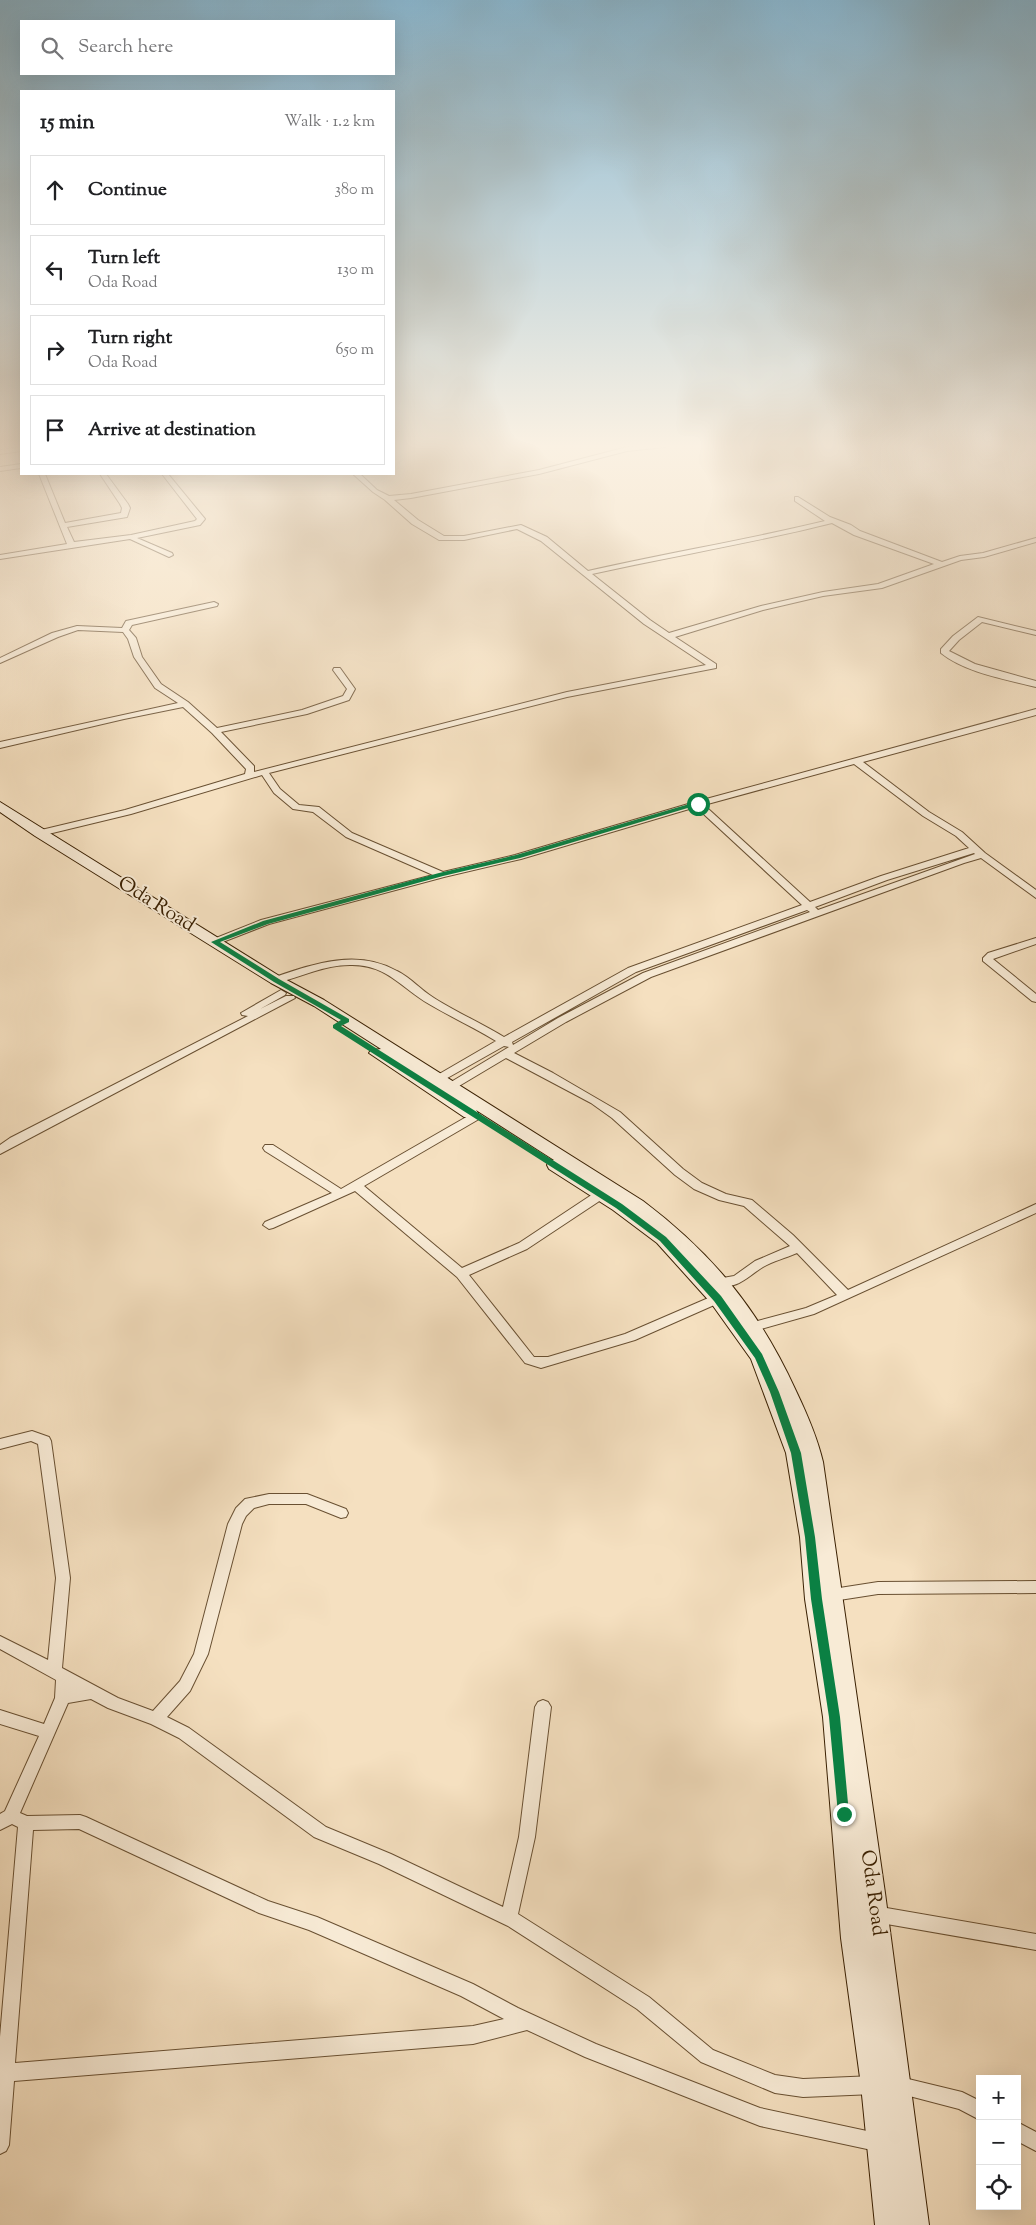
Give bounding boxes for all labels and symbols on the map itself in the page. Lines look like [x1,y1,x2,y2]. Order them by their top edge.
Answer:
route start [687,793,710,816]
street label: Oda Road [112,870,200,940]
route end [833,1803,856,1826]
street label: Oda Road [852,1848,892,1938]

